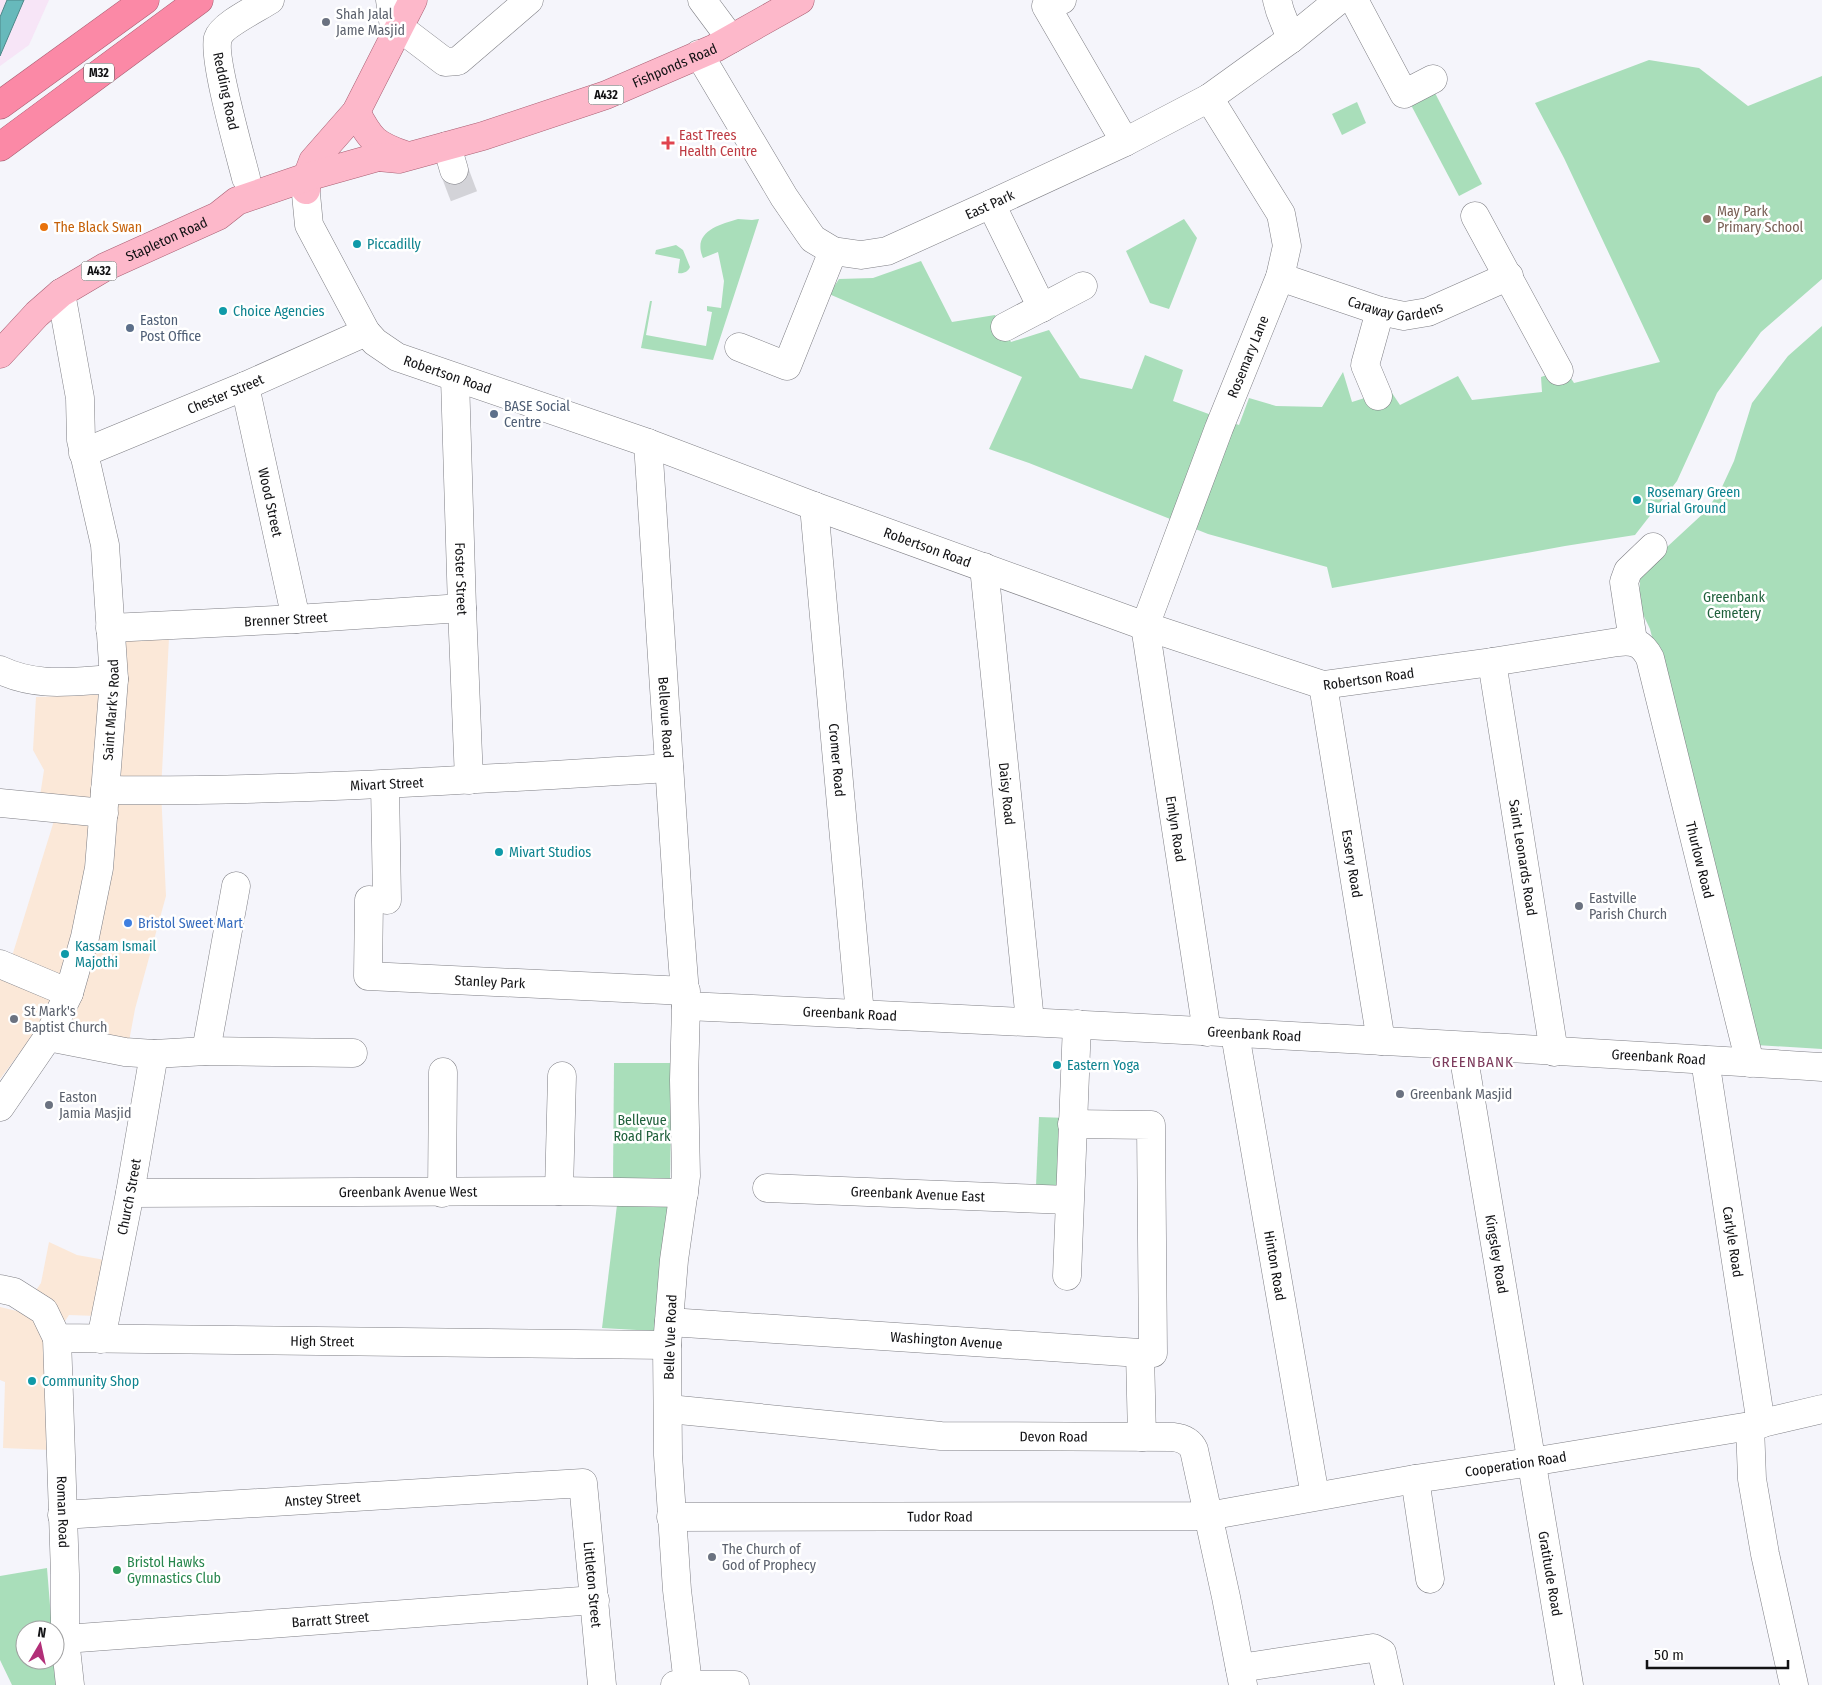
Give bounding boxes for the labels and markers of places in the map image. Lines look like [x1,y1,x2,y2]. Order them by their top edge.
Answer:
place label: Shah Jalal Jame Masjid [336,6,405,39]
marker: Shah Jalal Jame Masjid [320,16,332,28]
place label: East Trees Health Centre [679,127,757,160]
marker: East Trees Health Centre [661,136,675,150]
place label: May Park Primary School [1717,203,1804,236]
marker: May Park Primary School [1701,213,1713,225]
place label: The Black Swan [54,219,142,236]
marker: The Black Swan [38,221,50,233]
place label: Piccadilly [367,236,422,253]
marker: Piccadilly [351,238,363,250]
place label: Choice Agencies [233,303,325,320]
marker: Choice Agencies [217,305,229,317]
place label: Easton Post Office [140,312,201,345]
marker: Easton Post Office [124,322,136,334]
place label: BASE Social Centre [504,398,570,431]
marker: BASE Social Centre [488,408,500,420]
place label: Rosemary Green Burial Ground [1647,484,1740,517]
marker: Rosemary Green Burial Ground [1631,494,1643,506]
place label: Mivart Studios [509,844,591,861]
marker: Mivart Studios [493,846,505,858]
place label: Eastville Parish Church [1589,890,1667,923]
marker: Eastville Parish Church [1573,900,1585,912]
place label: Bristol Sweet Mart [138,915,243,932]
marker: Bristol Sweet Mart [122,917,134,929]
place label: Kassam Ismail Majothi [75,938,157,971]
marker: Kassam Ismail Majothi [59,948,71,960]
place label: St Mark's Baptist Church [24,1003,107,1036]
marker: St Mark's Baptist Church [8,1013,20,1025]
place label: Eastern Yoga [1067,1057,1140,1074]
marker: Eastern Yoga [1051,1059,1063,1071]
place label: Greenbank Masjid [1410,1086,1512,1103]
marker: Greenbank Masjid [1394,1088,1406,1100]
place label: Easton Jamia Masjid [59,1089,131,1122]
marker: Easton Jamia Masjid [43,1099,55,1111]
place label: Community Shop [42,1373,139,1390]
marker: Community Shop [26,1375,38,1387]
place label: The Church of God of Prophecy [722,1541,817,1574]
marker: The Church of God of Prophecy [706,1551,718,1563]
place label: Bristol Hawks Gymnastics Club [127,1554,221,1587]
marker: Bristol Hawks Gymnastics Club [111,1564,123,1576]

